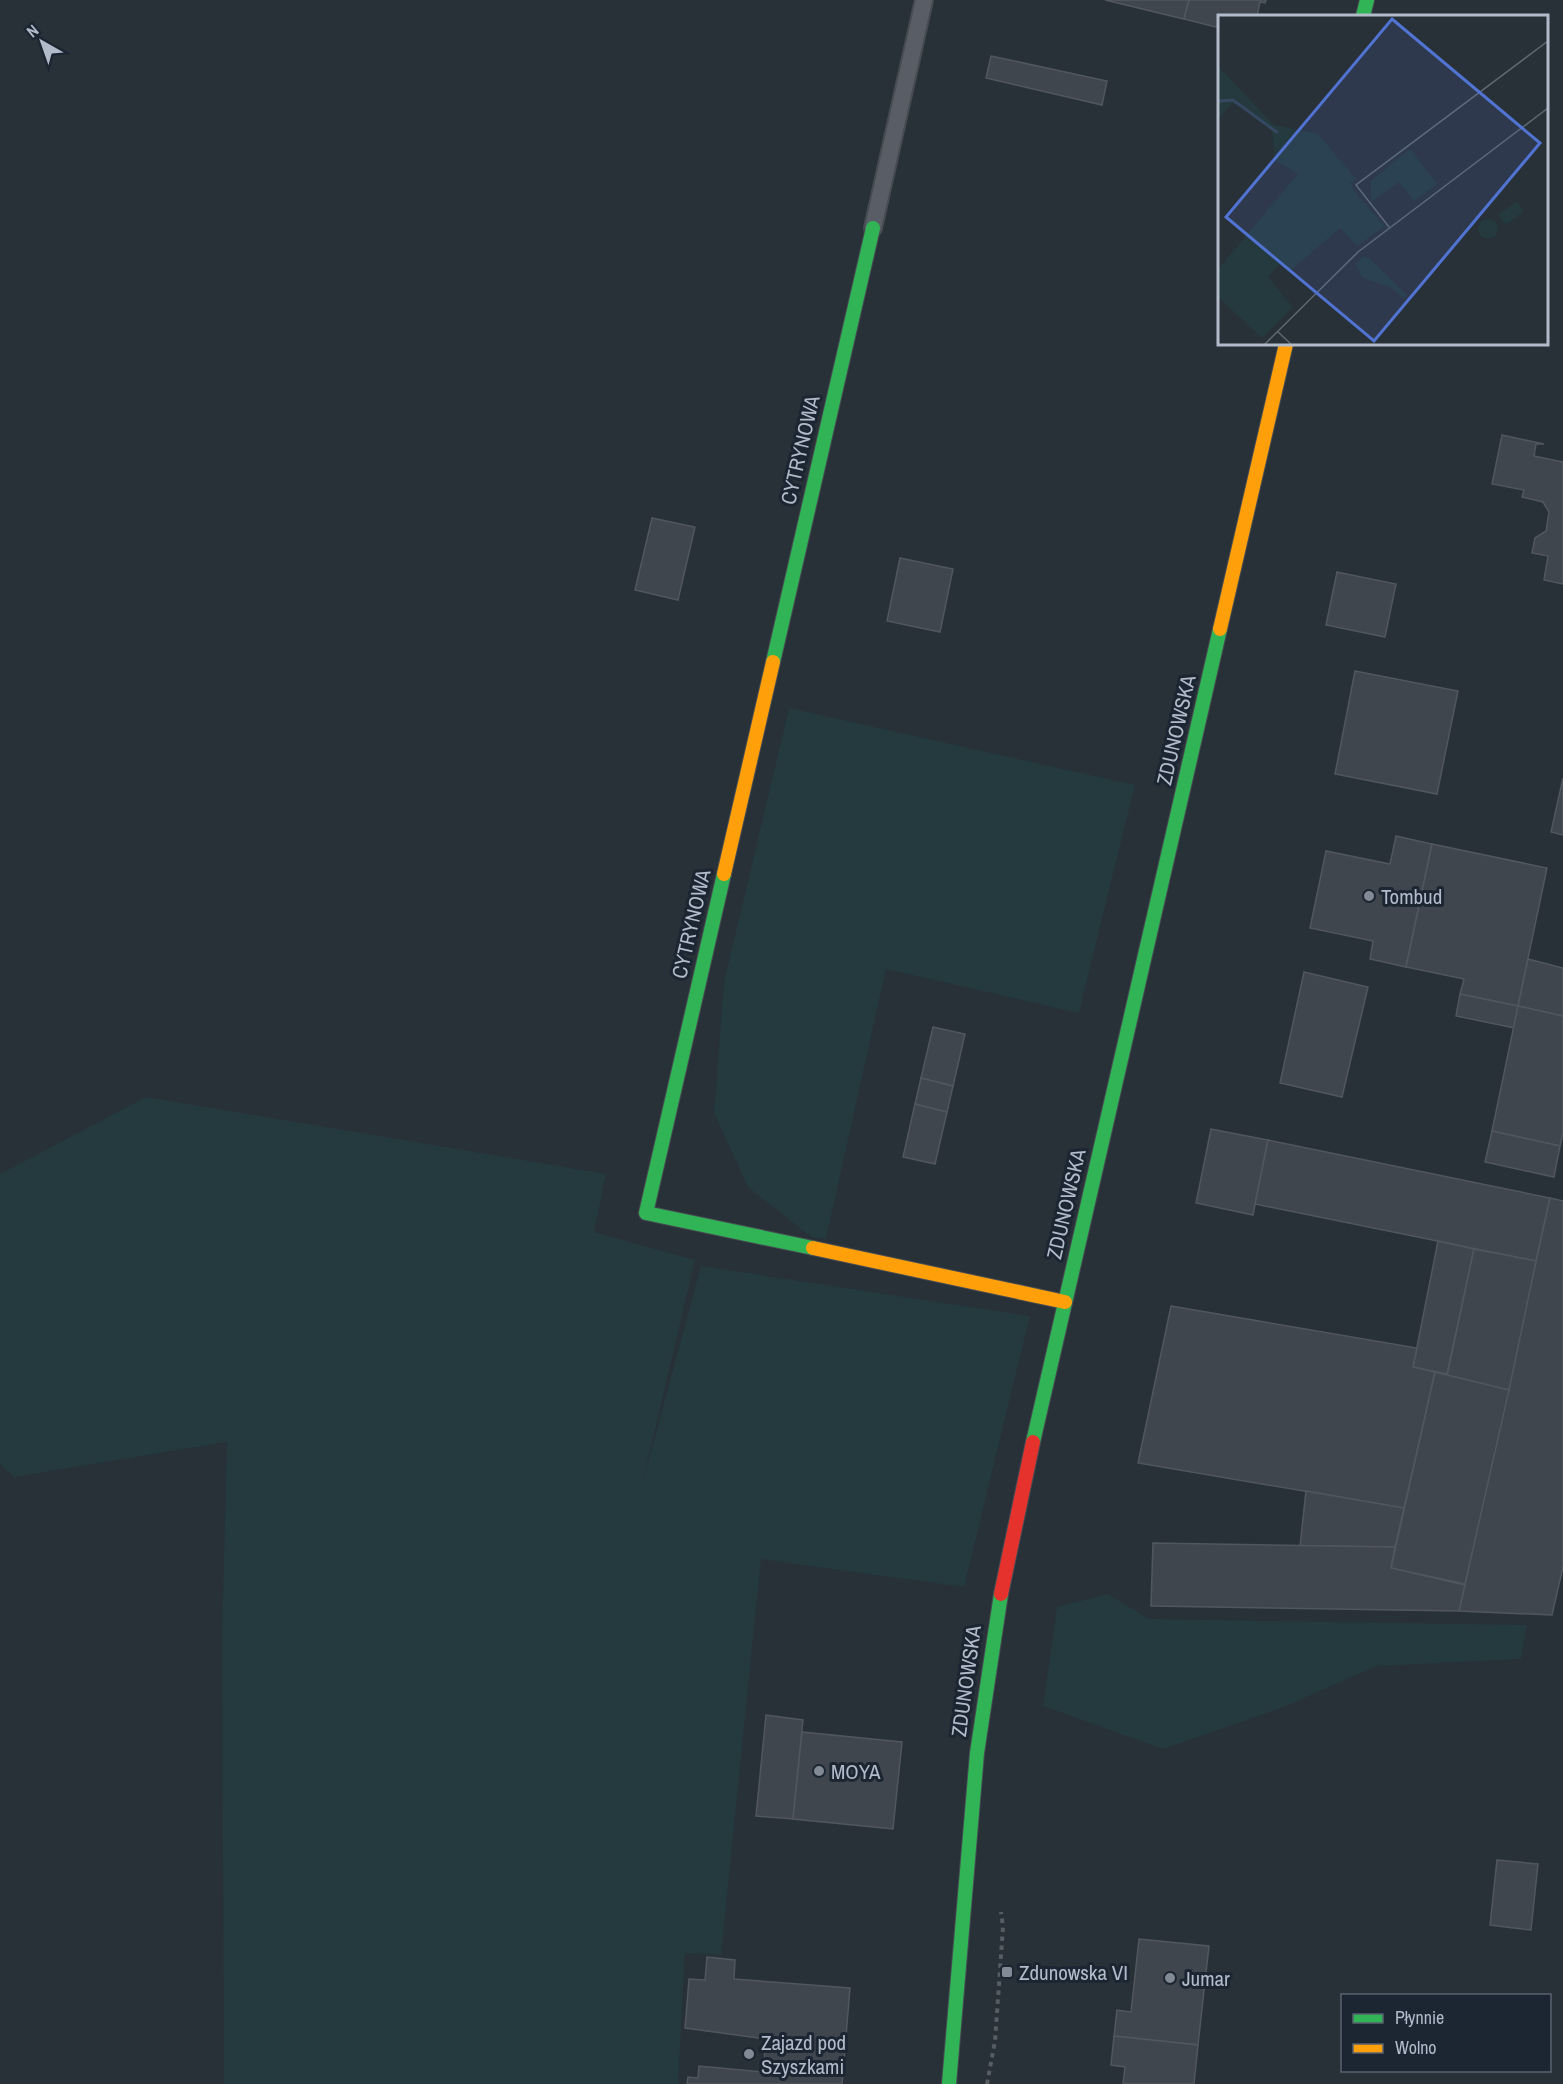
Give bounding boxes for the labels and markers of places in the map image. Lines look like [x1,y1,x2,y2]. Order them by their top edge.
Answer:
place label: Tombud [1381,882,1442,911]
marker: Tombud [1362,889,1376,903]
place label: MOYA [831,1757,881,1786]
marker: MOYA [812,1764,826,1778]
place label: Zdunowska VI [1019,1958,1128,1987]
place label: Jumar [1182,1964,1230,1993]
marker: Zdunowska VI [1000,1965,1014,1979]
marker: Jumar [1163,1971,1177,1985]
place label: Zajazd pod Szyszkami [761,2028,846,2081]
marker: Zajazd pod Szyszkami [742,2047,756,2061]

